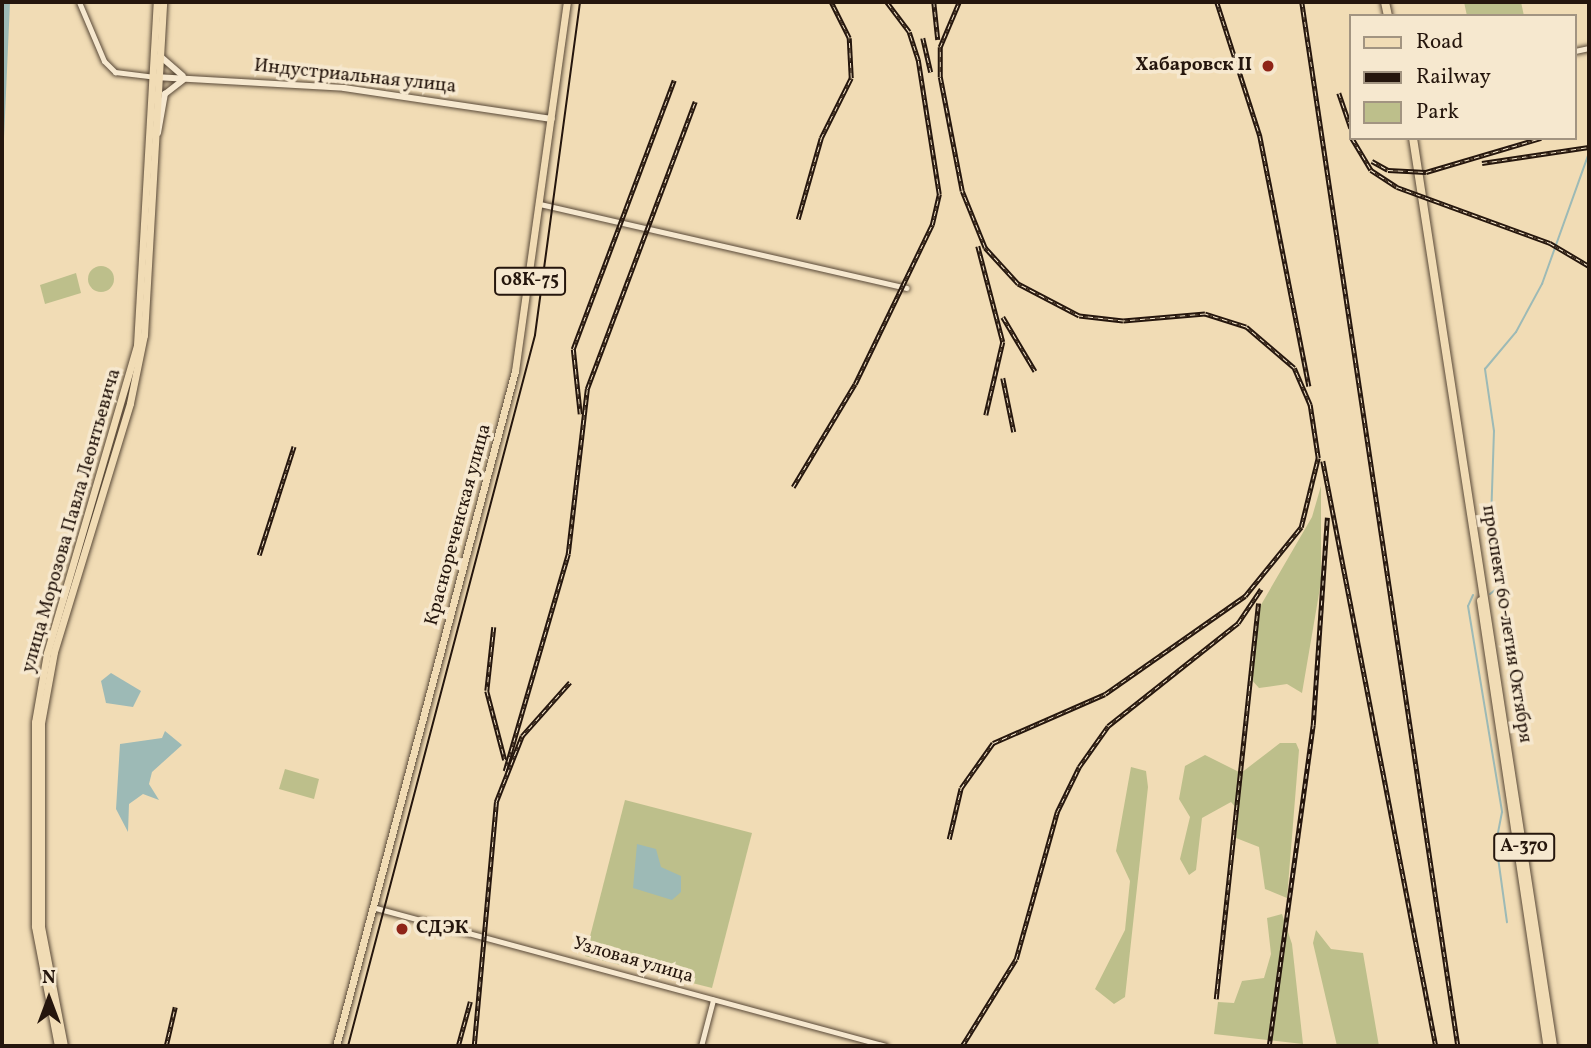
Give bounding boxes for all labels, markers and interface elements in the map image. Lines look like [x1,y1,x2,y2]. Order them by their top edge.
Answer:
legend [1350,14,1577,140]
text: Road [1416,28,1463,57]
street label: Индустриальная улица [252,55,458,99]
place label: Хабаровск II [1135,55,1252,77]
marker: Хабаровск II [1258,56,1278,76]
text: Railway [1416,63,1491,92]
text: Park [1416,98,1459,127]
road number: 08К-75 [493,267,567,296]
street label: улица Морозова Павла Леонтьевича [18,366,126,676]
street label: Краснореченская улица [421,421,497,629]
street label: проспект 60-летия Октября [1476,504,1536,744]
road number: А-370 [1492,832,1556,862]
place label: СДЭК [416,918,468,940]
marker: СДЭК [394,921,410,937]
street label: Узловая улица [570,933,696,989]
north arrow [14,964,84,1034]
text: N [42,965,56,991]

